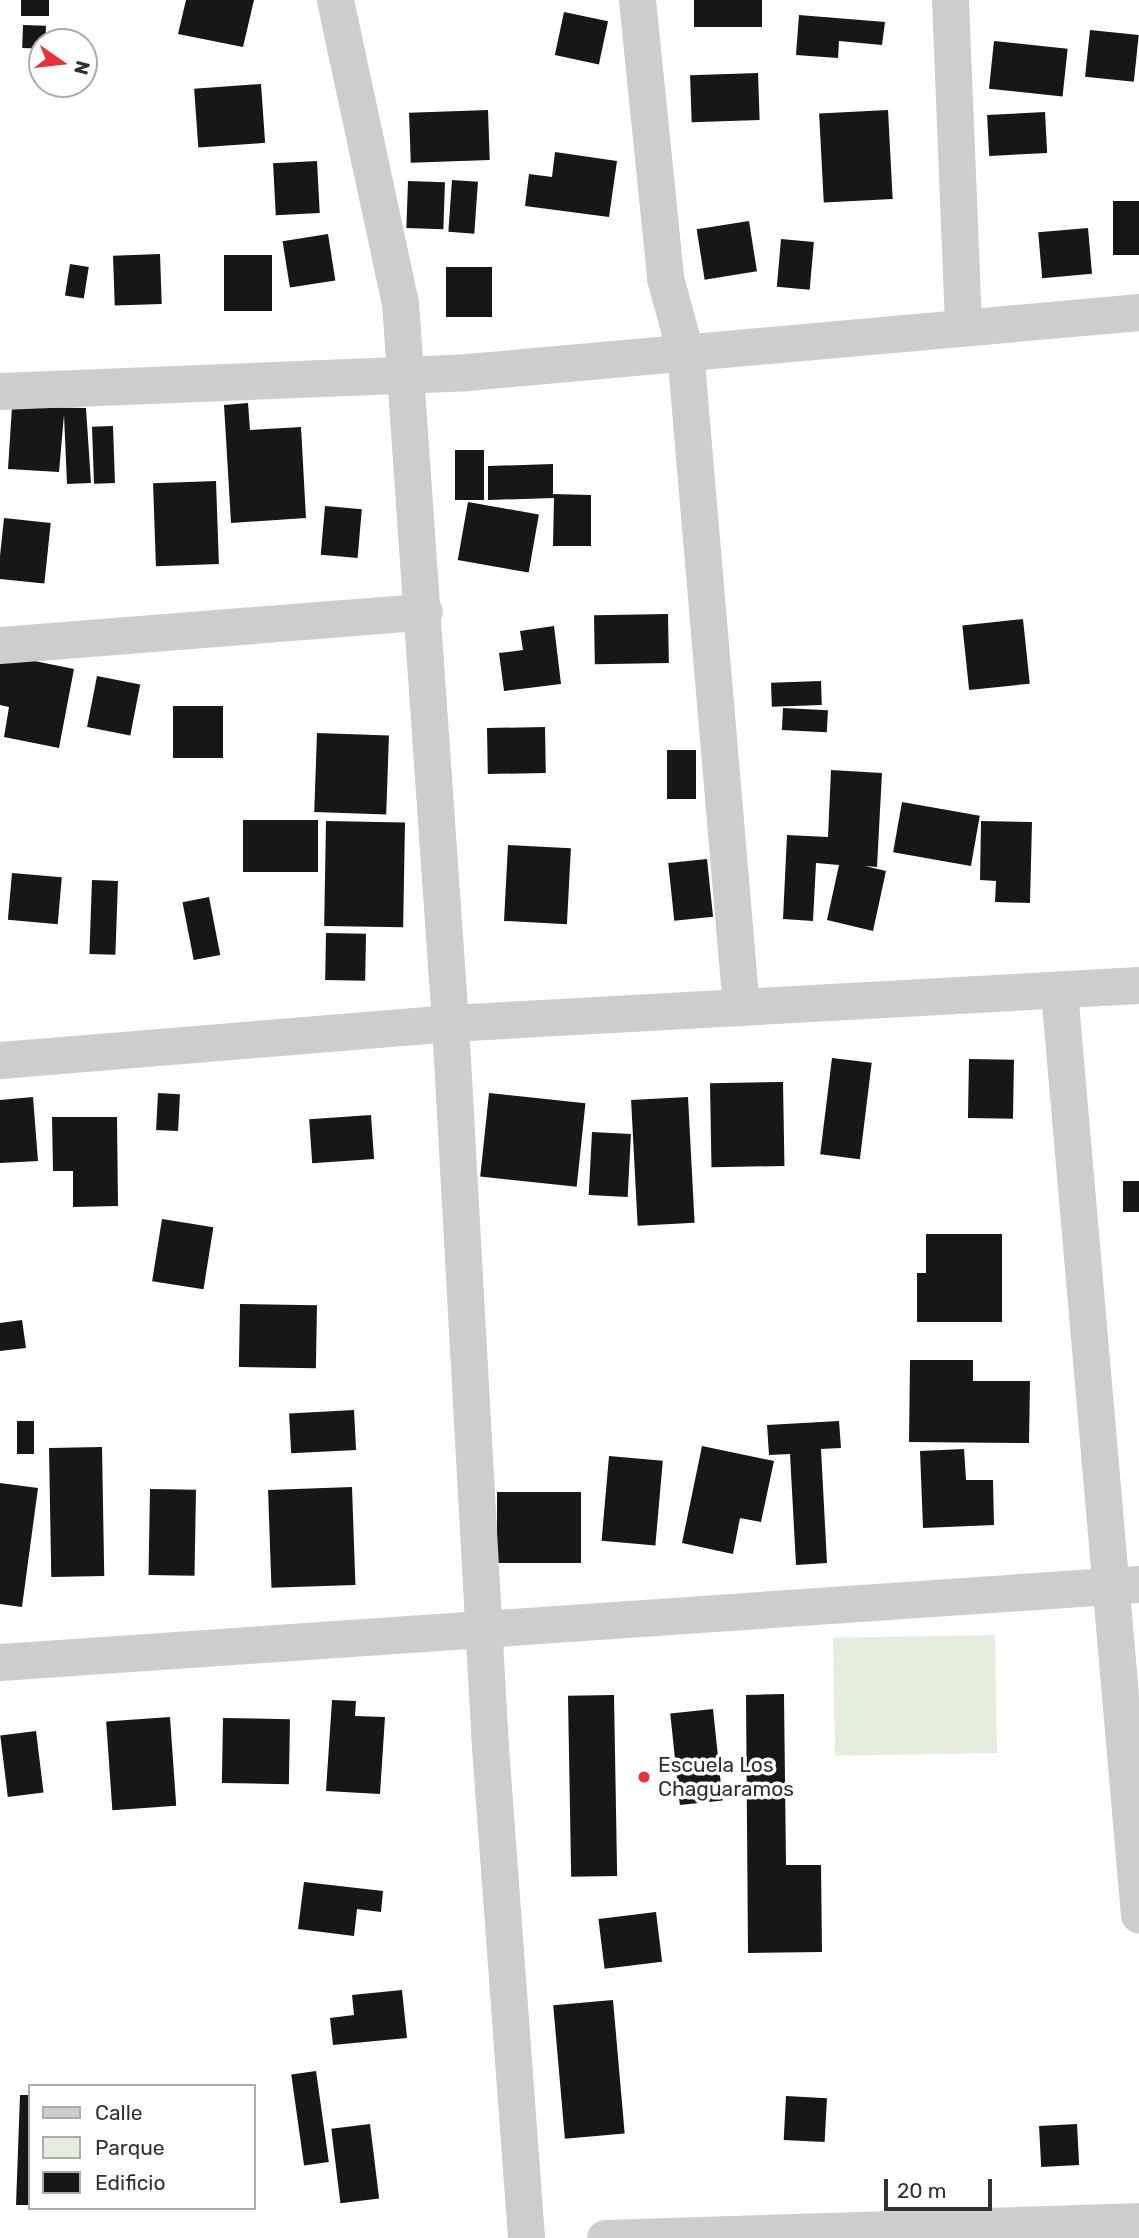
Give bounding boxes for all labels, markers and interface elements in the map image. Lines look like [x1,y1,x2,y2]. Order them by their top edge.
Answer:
north arrow [28,28,98,98]
text: N [69,58,95,77]
place label: Escuela Los Chaguaramos [658,1752,794,1802]
marker: Escuela Los Chaguaramos [636,1769,652,1785]
legend [28,2084,256,2210]
text: Calle [95,2100,143,2125]
text: Parque [95,2135,165,2160]
scale bar [887,2164,996,2208]
text: Edificio [95,2170,165,2195]
text: 20 m [897,2178,946,2203]

